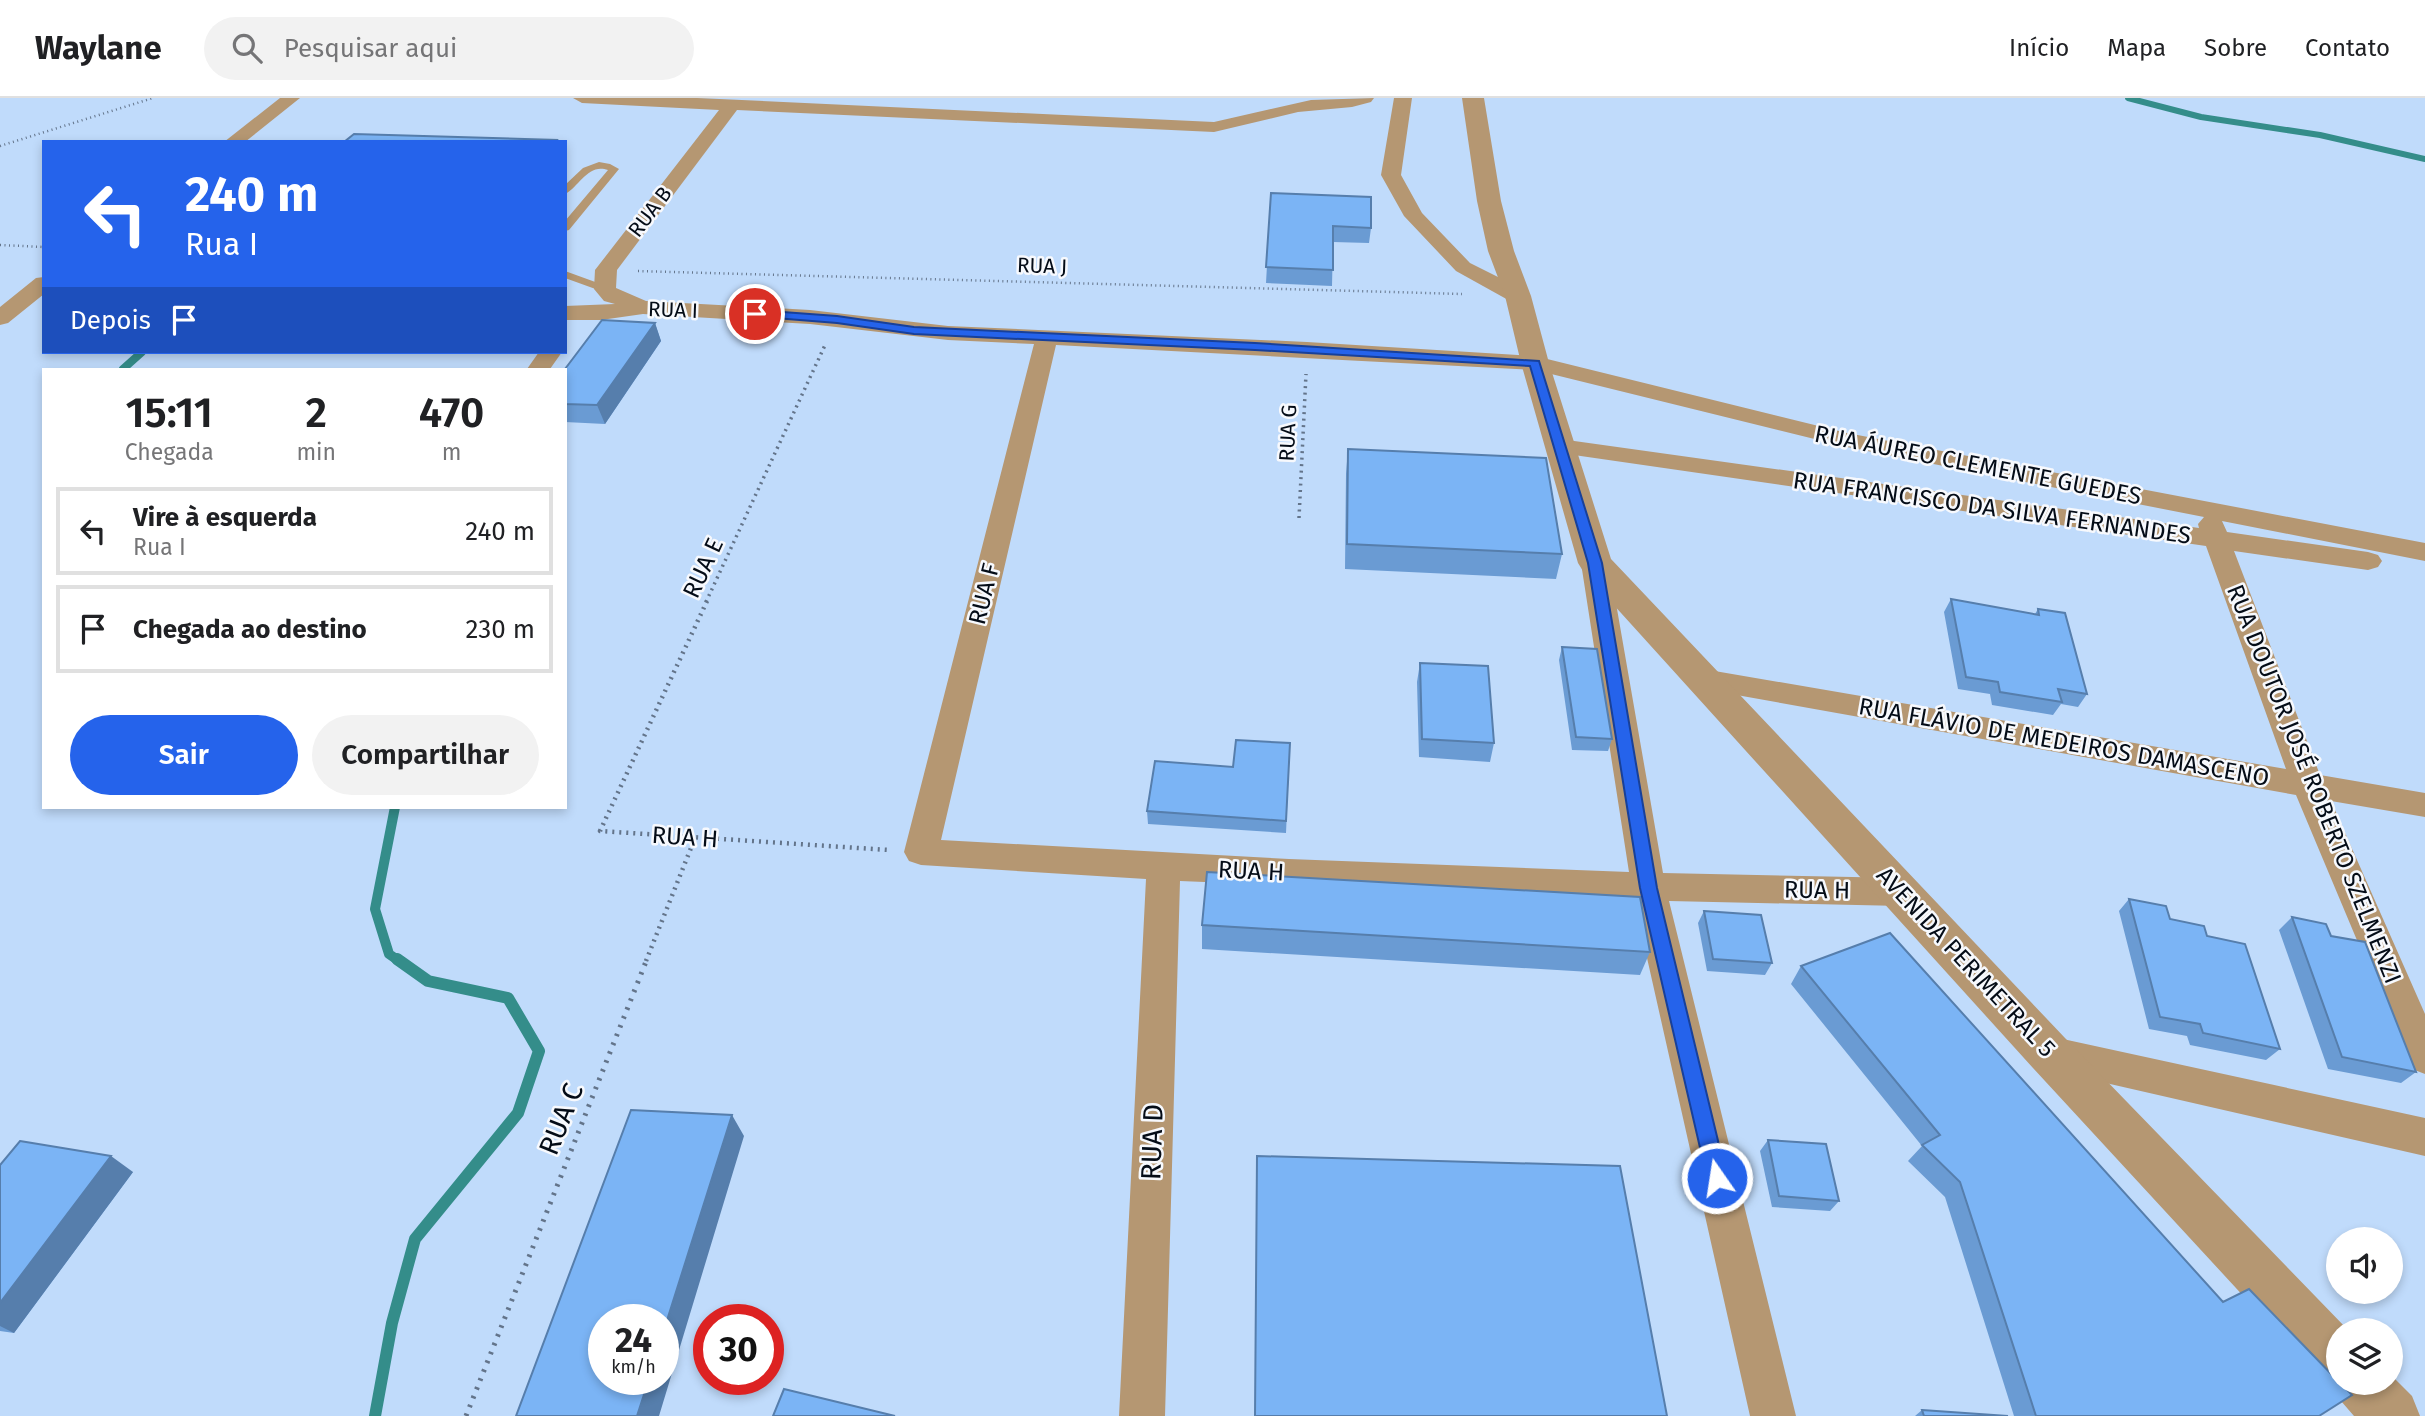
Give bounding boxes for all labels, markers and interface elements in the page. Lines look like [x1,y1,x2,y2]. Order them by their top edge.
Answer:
search box [204,17,694,80]
text: Waylane [35,28,162,68]
icon: search [228,29,266,67]
text: Pesquisar aqui [284,33,457,64]
text: Início [2009,34,2069,62]
text: Mapa [2107,34,2166,62]
text: Sobre [2204,34,2267,62]
text: Contato [2305,34,2390,62]
text: 240 m [185,165,318,224]
icon: left [70,168,161,259]
street label: RUA B [623,182,677,242]
text: Rua I [185,225,258,263]
street label: RUA J [1016,252,1068,280]
pin [725,284,785,344]
icon: arrive [736,295,774,333]
street label: RUA I [648,296,698,324]
icon: arrive [165,301,203,339]
text: Depois [70,305,151,336]
text: 15:11 [125,388,213,438]
text: 2 [305,388,327,438]
text: 470 [419,388,484,438]
street label: RUA G [1274,404,1302,462]
street label: RUA ÁUREO CLEMENTE GUEDES [1812,419,2144,510]
text: Chegada [125,438,214,466]
text: min [296,438,336,466]
text: m [442,438,461,466]
street label: RUA FRANCISCO DA SILVA FERNANDES [1791,466,2193,550]
text: Vire à esquerda [133,502,317,533]
icon: left [74,512,112,550]
text: 240 m [465,516,535,547]
text: Rua I [133,533,186,561]
street label: RUA E [677,534,729,602]
street label: RUA F [963,560,1005,627]
street label: RUA DOUTOR JOSÉ ROBERTO SZELMENZI [2221,580,2408,987]
icon: arrive [74,610,112,648]
text: Chegada ao destino [133,614,367,645]
text: 230 m [466,614,535,645]
street label: RUA FLÁVIO DE MEDEIROS DAMASCENO [1857,691,2272,792]
button: Sair [70,715,298,795]
button: Compartilhar [312,715,539,795]
street label: RUA H [651,821,719,853]
street label: RUA H [1217,855,1285,887]
street label: AVENIDA PERIMETRAL 5 [1871,861,2061,1063]
street label: RUA H [1784,875,1850,905]
street label: RUA C [532,1078,590,1160]
street label: RUA D [1134,1103,1170,1181]
position arrow [1680,1141,1754,1215]
map controls [2326,1227,2403,1395]
button: sound [2326,1227,2403,1304]
speed limit sign: 30 [693,1304,784,1395]
button: layers [2326,1318,2403,1395]
text: 24 [615,1319,652,1361]
text: km/h [611,1356,656,1378]

